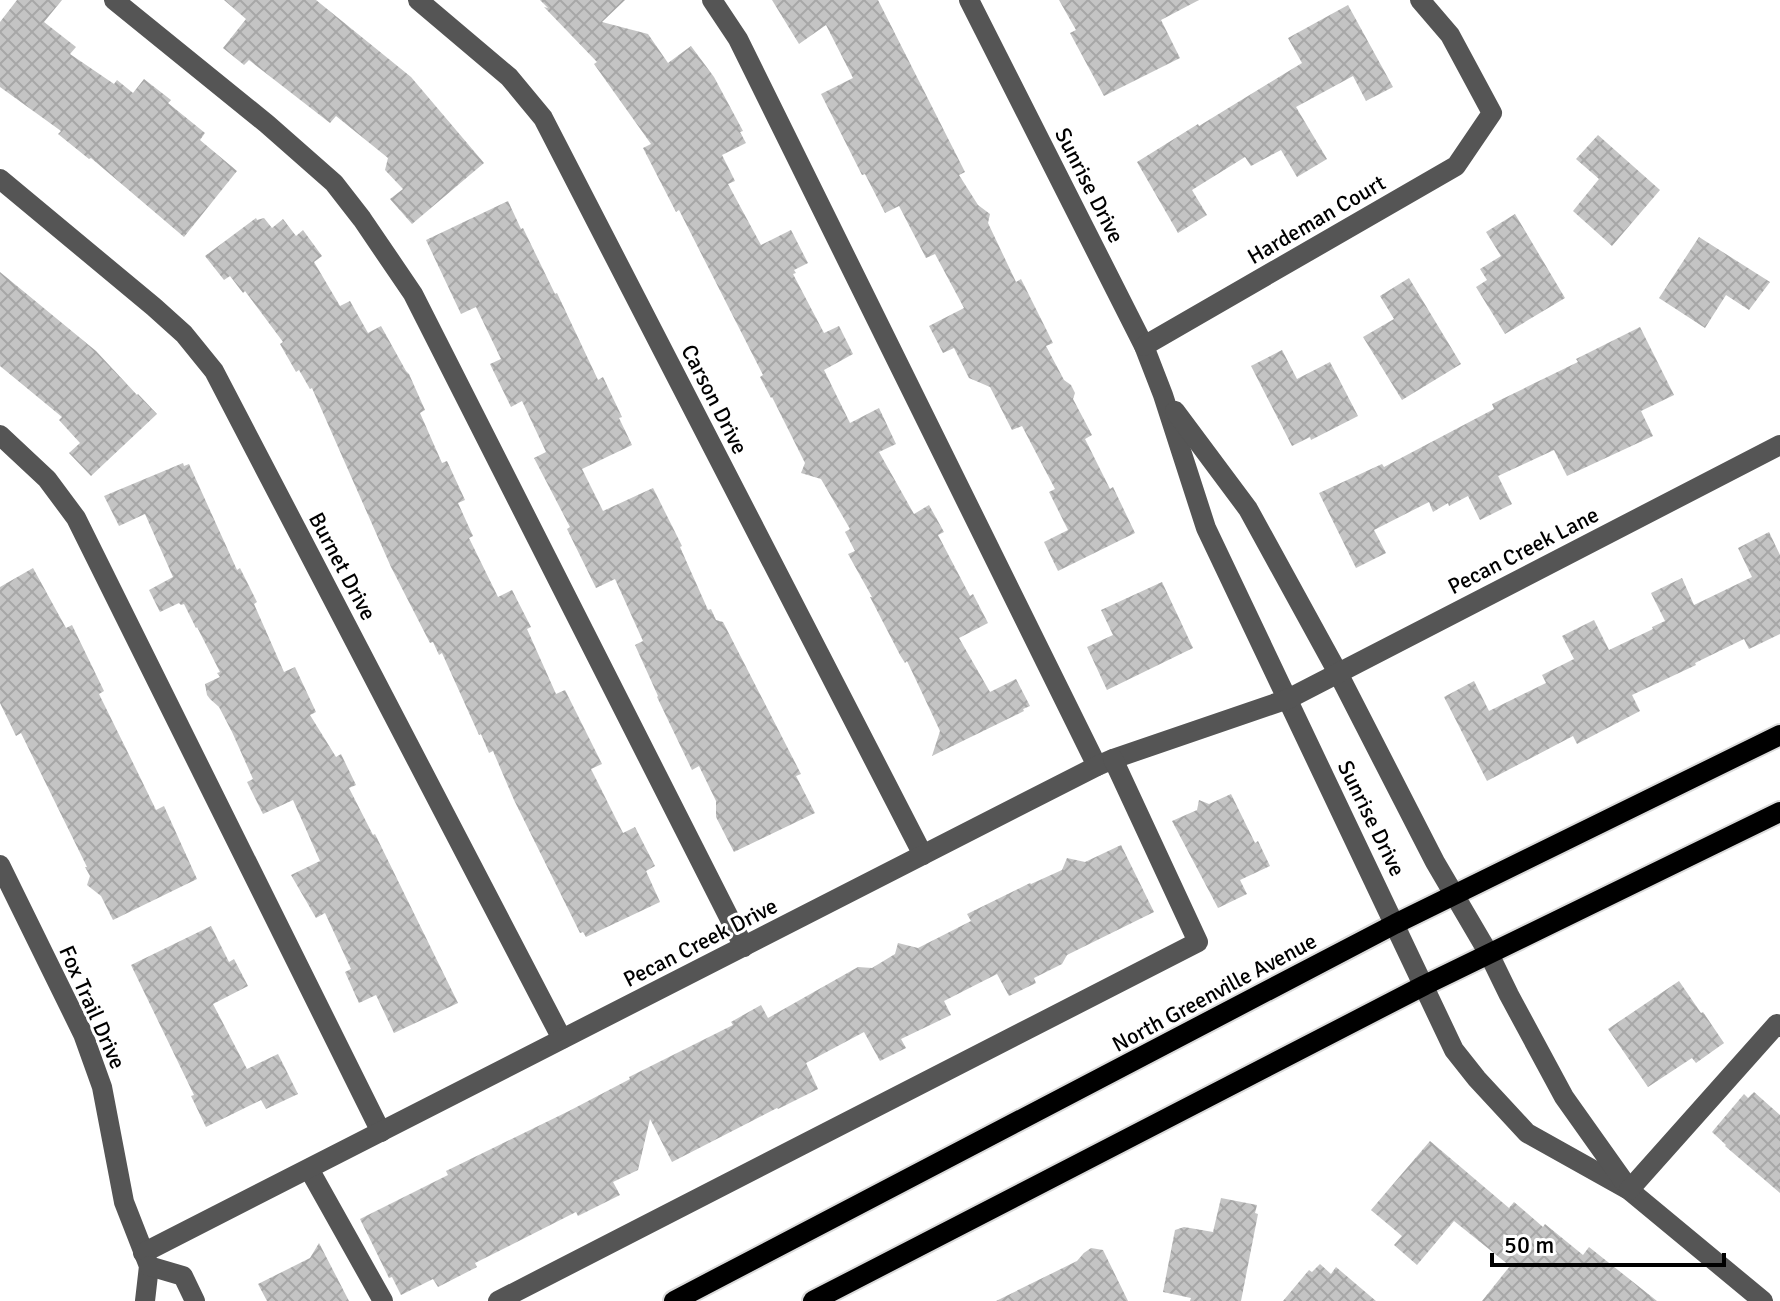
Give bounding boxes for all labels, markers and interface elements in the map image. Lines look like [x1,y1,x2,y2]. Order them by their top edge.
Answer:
street label: Sunrise Drive [1049,123,1130,247]
street label: Hardeman Court [1242,169,1390,270]
street label: Carson Drive [675,340,754,459]
street label: Pecan Creek Lane [1443,501,1603,600]
street label: Burnet Drive [303,508,382,625]
street label: Sunrise Drive [1332,756,1411,880]
street label: Pecan Creek Drive [619,892,782,993]
street label: North Greenville Avenue [1107,927,1321,1058]
street label: Fox Trail Drive [53,941,132,1073]
scale bar [1492,1217,1724,1267]
text: 50 m [1504,1230,1554,1260]

